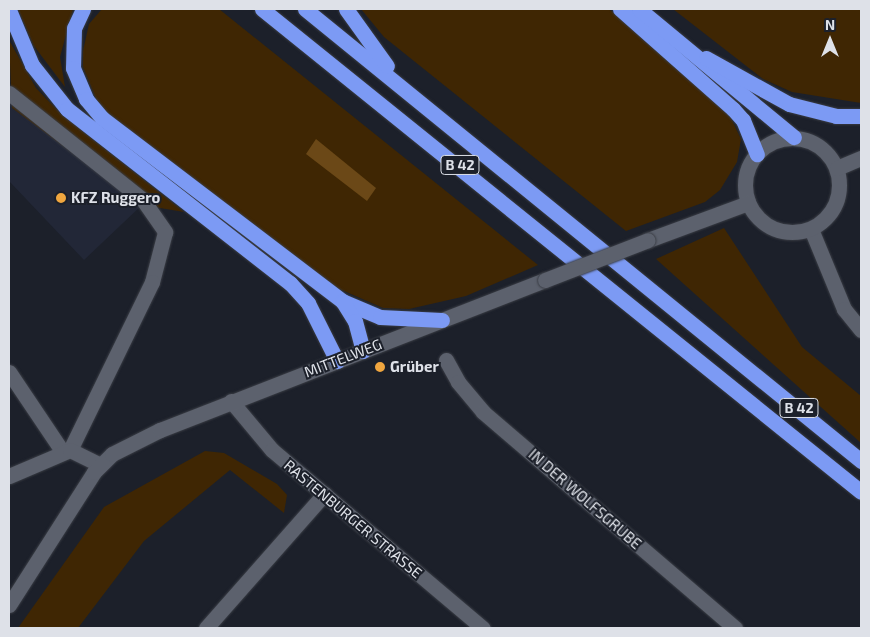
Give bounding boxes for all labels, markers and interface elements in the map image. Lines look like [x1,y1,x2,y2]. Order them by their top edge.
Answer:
north arrow [805,15,855,65]
text: N [825,16,835,33]
road number: B 42 [440,154,480,176]
place label: KFZ Ruggero [71,189,160,207]
marker: KFZ Ruggero [55,192,67,204]
street label: MITTELWEG [302,335,384,381]
place label: Grüber [390,358,439,376]
marker: Grüber [374,361,386,373]
road number: B 42 [779,396,819,419]
street label: IN DER WOLFSGRUBE [525,445,645,553]
street label: RASTENBURGER STRASSE [280,456,426,582]

